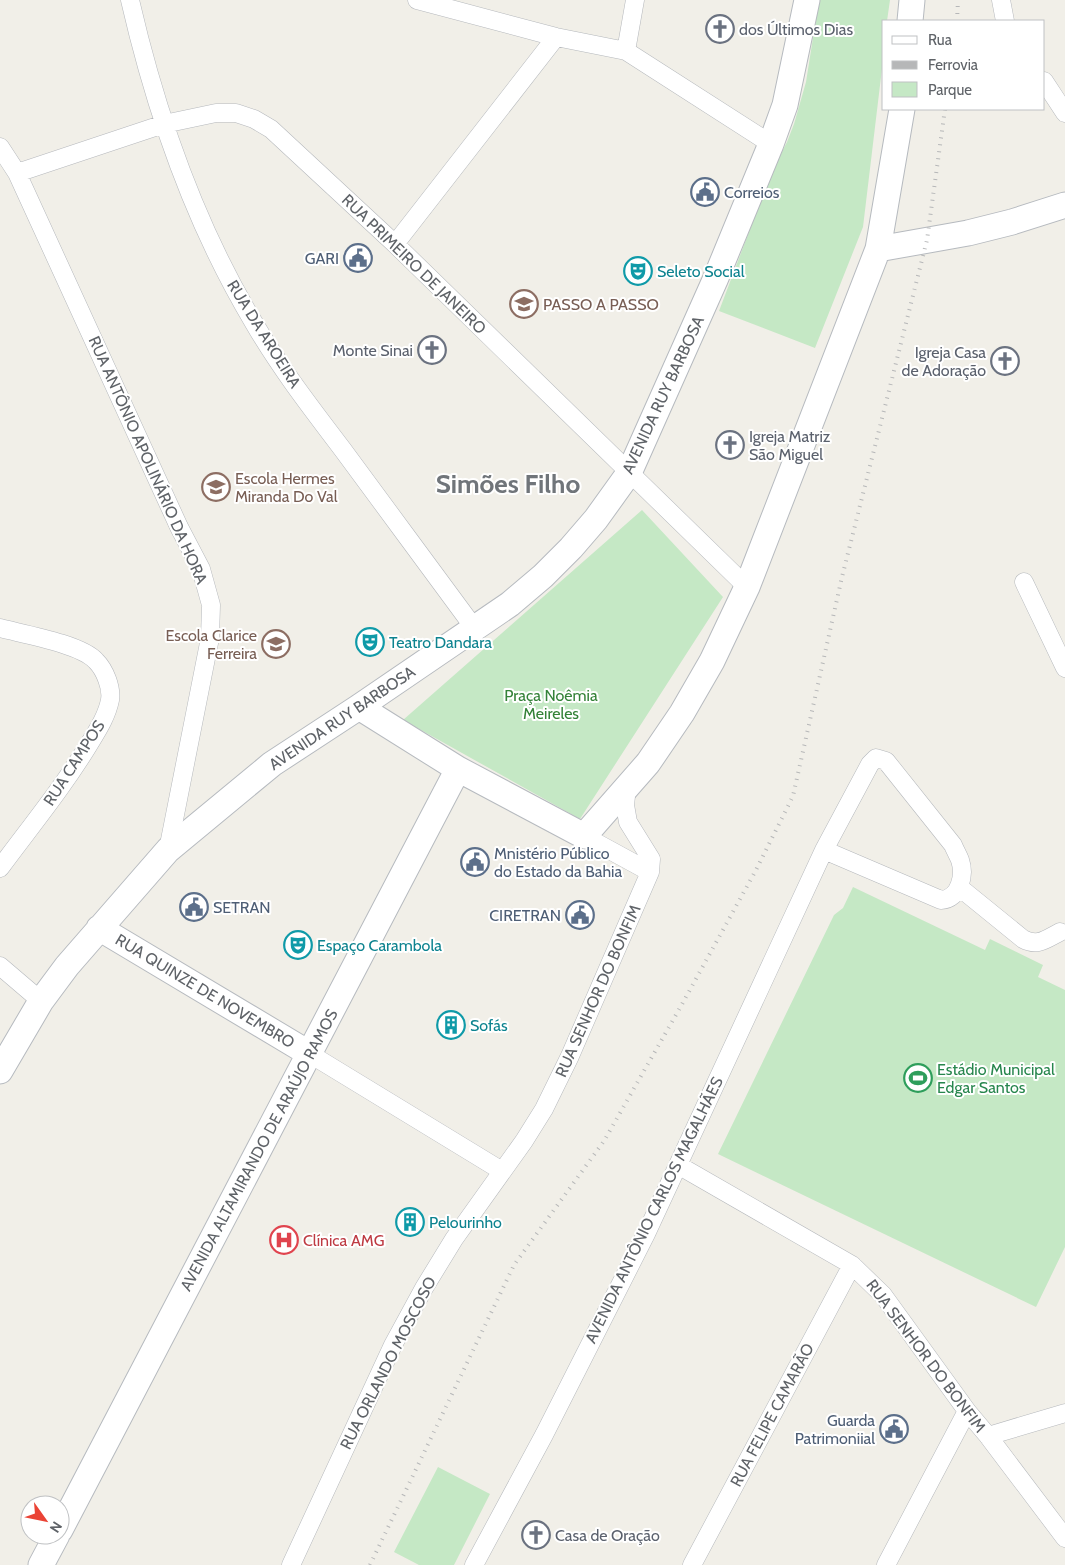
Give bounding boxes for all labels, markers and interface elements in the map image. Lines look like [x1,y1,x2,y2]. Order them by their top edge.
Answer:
church icon: dos Últimos Dias [705,14,735,44]
place label: dos Últimos Dias [739,20,853,39]
legend [882,20,1045,110]
text: Rua [928,31,953,49]
text: Ferrovia [928,56,979,74]
text: Parque [928,81,972,99]
public building icon: Correios [690,177,720,207]
place label: Correios [724,183,780,202]
street label: RUA PRIMEIRO DE JANEIRO [338,190,490,338]
public building icon: GARI [343,243,373,273]
place label: GARI [305,249,339,268]
theatre icon: Seleto Social [623,256,653,286]
place label: Seleto Social [657,262,745,281]
street label: RUA DA AROEIRA [223,277,305,392]
school or university icon: PASSO A PASSO [509,289,539,319]
place label: PASSO A PASSO [543,295,659,314]
street label: AVENIDA RUY BARBOSA [618,313,708,477]
street label: RUA ANTÔNIO APOLINÁRIO DA HORA [85,333,212,587]
church icon: Monte Sinai [417,335,447,365]
place label: Monte Sinai [333,341,413,360]
place label: Igreja Casa de Adoração [902,343,986,380]
church icon: Igreja Casa de Adoração [990,346,1020,376]
place label: Igreja Matriz São Miguel [749,427,831,464]
church icon: Igreja Matriz São Miguel [715,430,745,460]
district label: Simões Filho [436,468,580,500]
place label: Escola Hermes Miranda Do Val [235,469,338,506]
school or university icon: Escola Hermes Miranda Do Val [201,472,231,502]
place label: Escola Clarice Ferreira [165,626,257,663]
theatre icon: Teatro Dandara [355,627,385,657]
school or university icon: Escola Clarice Ferreira [261,629,291,659]
place label: Teatro Dandara [389,633,492,652]
street label: AVENIDA RUY BARBOSA [265,662,419,774]
park label: Praça Noêmia Meireles [504,686,598,723]
street label: RUA CAMPOS [39,717,109,809]
place label: Mnistério Público do Estado da Bahia [494,844,622,881]
public building icon: Mnistério Público do Estado da Bahia [460,847,490,877]
public building icon: SETRAN [179,892,209,922]
place label: SETRAN [213,898,271,917]
public building icon: CIRETRAN [565,900,595,930]
street label: RUA SENHOR DO BONFIM [551,902,645,1080]
place label: CIRETRAN [489,906,561,925]
street label: RUA QUINZE DE NOVEMBRO [112,930,298,1052]
theatre icon: Espaço Carambola [283,930,313,960]
place label: Espaço Carambola [317,936,442,955]
street label: AVENIDA ALTAMIRANDO DE ARAÚJO RAMOS [176,1006,342,1294]
building icon: Sofás [436,1010,466,1040]
place label: Sofás [470,1016,508,1035]
place label: Estádio Municipal Edgar Santos [937,1060,1055,1097]
sports icon: Estádio Municipal Edgar Santos [903,1063,933,1093]
street label: AVENIDA ANTÔNIO CARLOS MAGALHÃES [581,1074,727,1346]
building icon: Pelourinho [395,1207,425,1237]
place label: Pelourinho [429,1213,502,1232]
hospital icon: Clínica AMG [269,1225,299,1255]
place label: Clínica AMG [303,1231,384,1250]
street label: RUA ORLANDO MOSCOSO [336,1273,440,1453]
street label: RUA SENHOR DO BONFIM [862,1276,990,1436]
street label: RUA FELIPE CAMARÃO [726,1340,818,1490]
place label: Guarda Patrimoniial [795,1411,875,1448]
public building icon: Guarda Patrimoniial [879,1414,909,1444]
north arrow [20,1495,70,1545]
text: N [46,1518,66,1536]
church icon: Casa de Oração [521,1520,551,1550]
place label: Casa de Oração [555,1526,660,1545]

